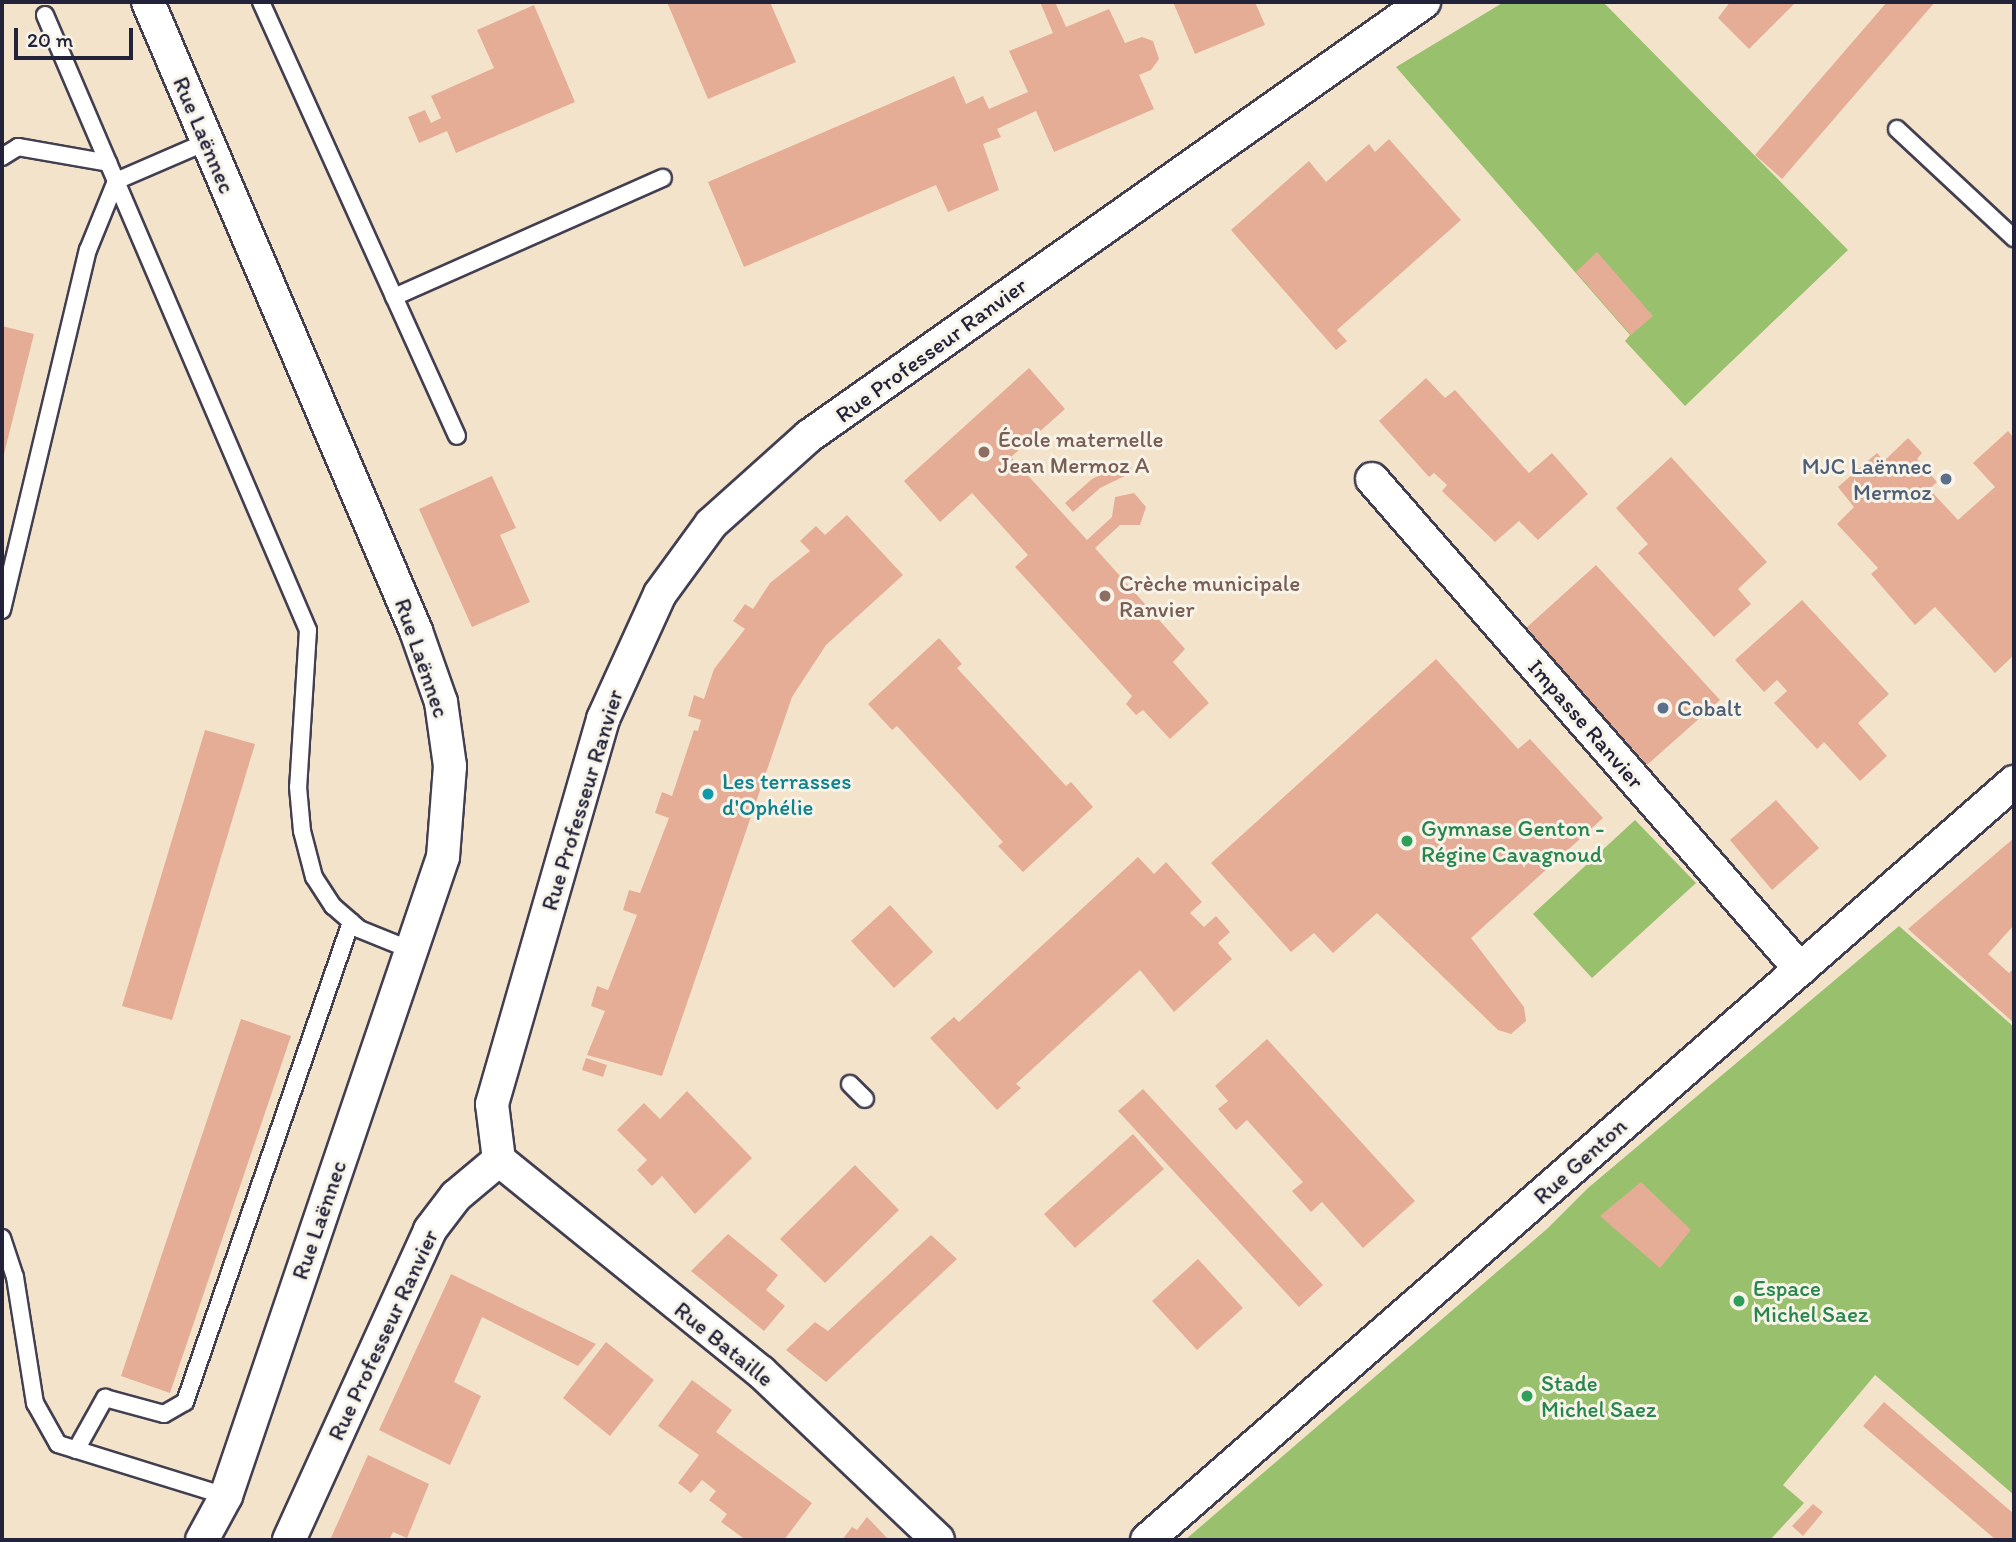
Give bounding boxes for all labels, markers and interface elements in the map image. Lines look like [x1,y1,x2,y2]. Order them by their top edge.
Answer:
scale bar [18,14,136,58]
text: 20 m [27,27,73,52]
street label: Rue Laënnec [167,72,241,198]
street label: Rue Professeur Ranvier [830,271,1032,429]
place label: École maternelle Jean Mermoz A [998,425,1164,479]
marker: École maternelle Jean Mermoz A [976,444,992,460]
place label: MJC Laënnec Mermoz [1802,452,1932,506]
marker: MJC Laënnec Mermoz [1938,471,1954,487]
place label: Crèche municipale Ranvier [1119,569,1301,623]
marker: Crèche municipale Ranvier [1097,588,1113,604]
street label: Rue Laënnec [389,595,455,721]
street label: Impasse Ranvier [1522,653,1650,795]
street label: Rue Professeur Ranvier [535,686,629,914]
place label: Cobalt [1677,694,1742,722]
marker: Cobalt [1655,700,1671,716]
place label: Les terrasses d'Ophélie [722,767,851,821]
marker: Les terrasses d'Ophélie [700,786,716,802]
place label: Gymnase Genton - Régine Cavagnoud [1421,814,1605,868]
marker: Gymnase Genton - Régine Cavagnoud [1399,833,1415,849]
street label: Rue Genton [1528,1112,1632,1210]
street label: Rue Laënnec [286,1157,352,1283]
street label: Rue Professeur Ranvier [322,1225,444,1445]
place label: Espace Michel Saez [1753,1274,1869,1328]
marker: Espace Michel Saez [1731,1293,1747,1309]
street label: Rue Bataille [669,1296,779,1392]
place label: Stade Michel Saez [1541,1369,1657,1423]
marker: Stade Michel Saez [1519,1388,1535,1404]

